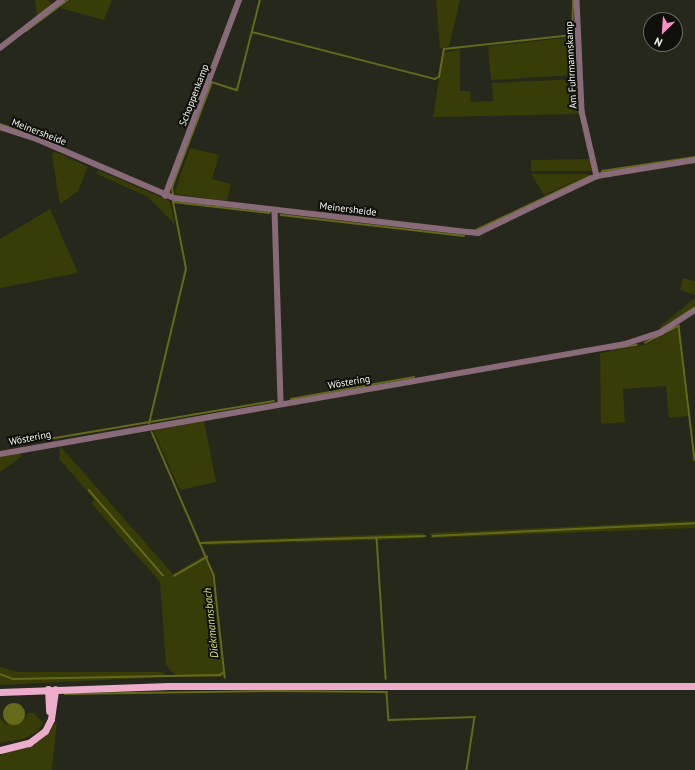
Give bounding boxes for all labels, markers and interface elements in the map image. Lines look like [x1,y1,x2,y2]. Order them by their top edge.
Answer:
north arrow [643,12,683,52]
street label: Am Fuhrmannskamp [563,21,579,109]
text: N [652,34,665,50]
street label: Schoppenkamp [177,62,211,128]
street label: Meinersheide [10,116,68,148]
street label: Meinersheide [319,200,377,218]
street label: Wöstering [327,372,371,392]
street label: Wöstering [8,428,52,448]
water label: Diekmannsbach [201,587,221,659]

